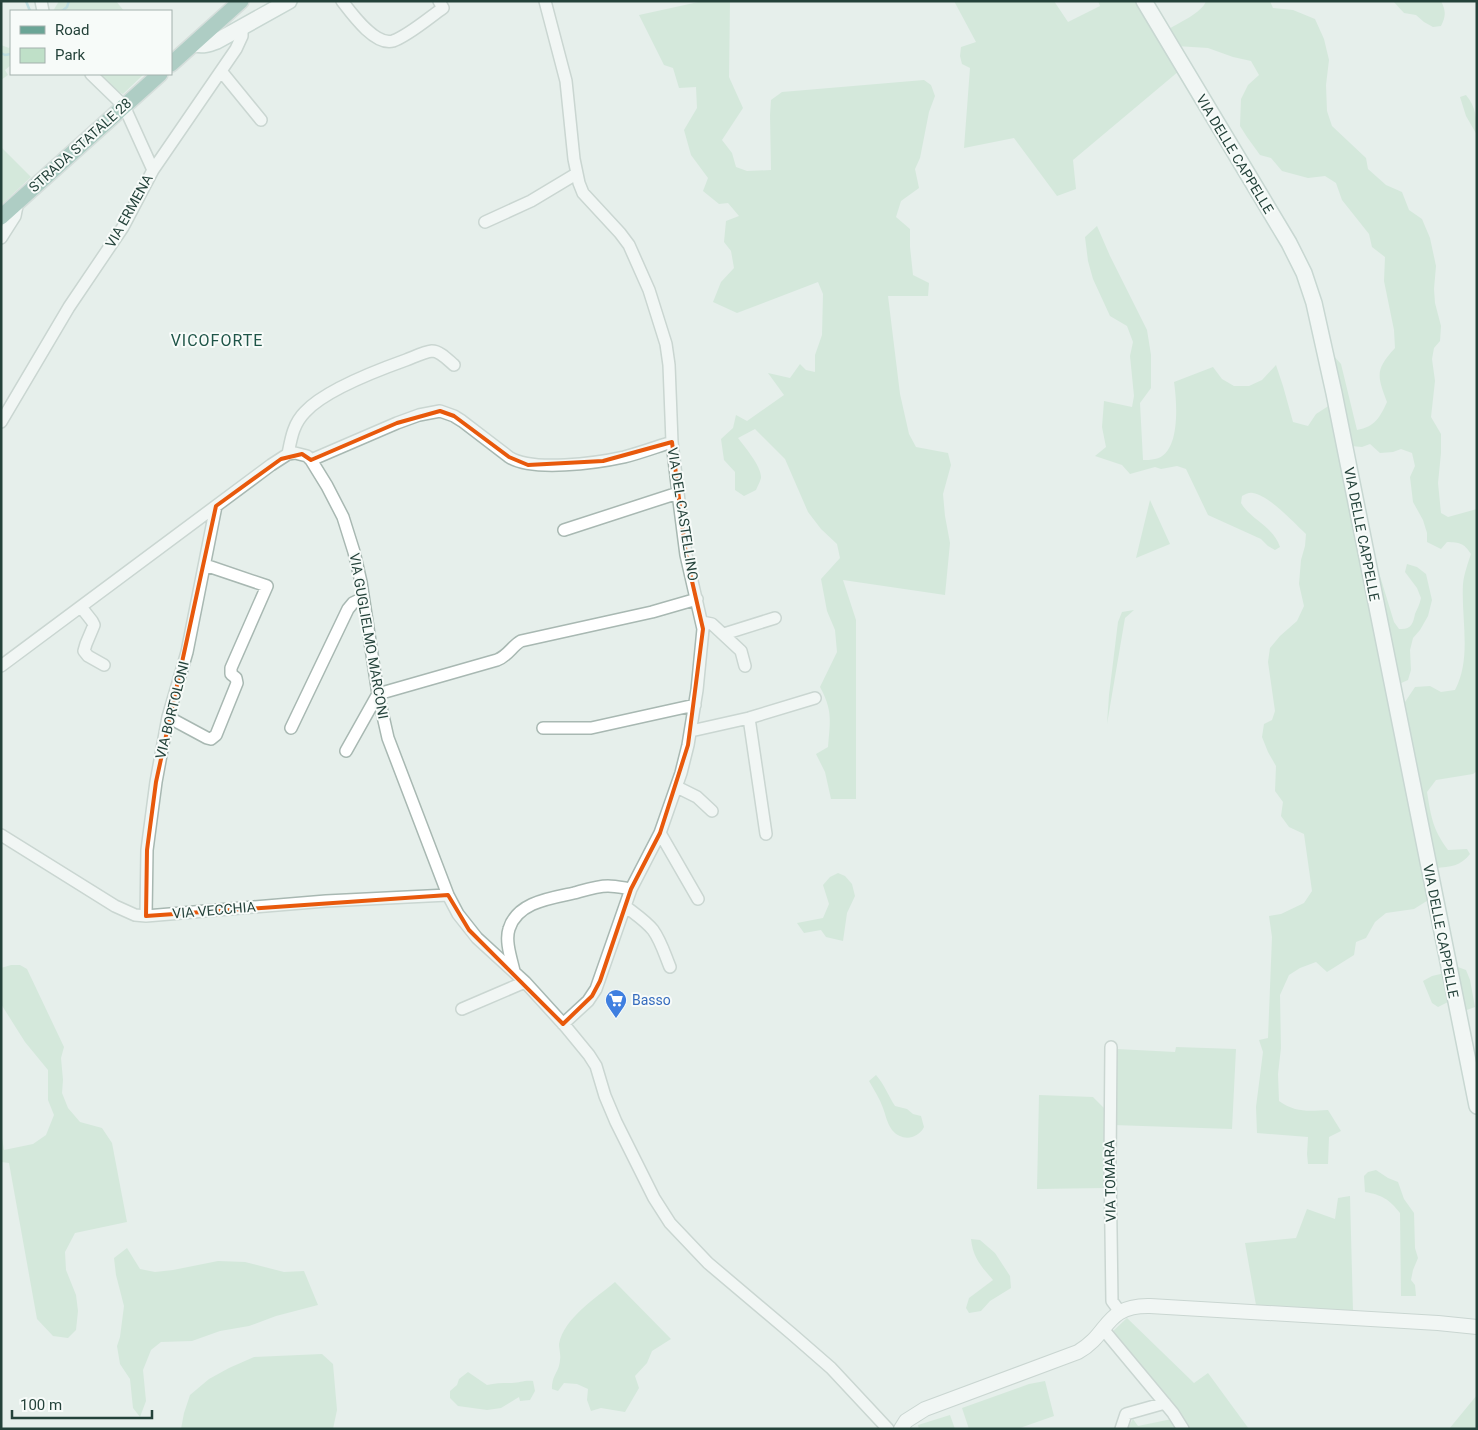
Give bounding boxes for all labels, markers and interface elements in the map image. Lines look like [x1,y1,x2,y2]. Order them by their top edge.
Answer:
legend [10,10,172,75]
text: Road [55,21,89,39]
text: Park [55,46,86,64]
street label: VIA DELLE CAPPELLE [1193,92,1277,216]
street label: STRADA STATALE 28 [26,95,135,195]
street label: VIA ERMENA [102,171,156,251]
district label: VICOFORTE [171,331,263,350]
street label: VIA DEL CASTELLINO [665,446,701,582]
street label: VIA DELLE CAPPELLE [1341,466,1383,602]
street label: VIA GUGLIELMO MARCONI [346,552,392,720]
street label: VIA BORTOLONI [152,659,192,761]
street label: VIA DELLE CAPPELLE [1420,863,1462,999]
street label: VIA VECCHIA [172,898,256,922]
supermarket icon: Basso [604,988,628,1019]
place label: Basso [632,992,671,1008]
street label: VIA TOMARA [1101,1140,1119,1222]
scale bar [12,1388,152,1420]
text: 100 m [20,1396,62,1414]

